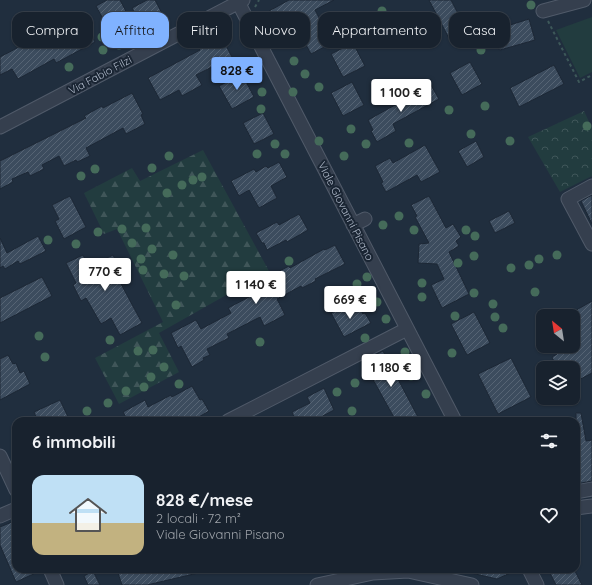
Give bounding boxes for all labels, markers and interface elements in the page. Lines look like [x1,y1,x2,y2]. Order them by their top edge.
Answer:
chip: Compra [12,12,93,48]
chip: Affitta [101,12,169,48]
chip: Filtri [177,12,232,48]
chip: Nuovo [240,12,310,48]
chip: Appartamento [318,12,441,48]
chip: Casa [449,12,510,48]
street label: Via Fabio Filzi [66,53,134,97]
pin: 828 € [209,57,265,91]
text: 828 € [220,62,254,78]
pin: 1 100 € [364,79,438,113]
text: 1 100 € [380,84,422,100]
street label: Viale Giovanni Pisano [315,159,377,263]
pin: 770 € [77,258,133,292]
text: 770 € [88,263,122,279]
pin: 1 140 € [219,271,293,305]
text: 1 140 € [235,276,277,292]
pin: 669 € [322,286,378,320]
text: 669 € [333,291,367,307]
north arrow [536,309,580,353]
map controls [536,309,580,405]
pin: 1 180 € [354,354,428,388]
text: 1 180 € [371,359,411,375]
button: layers [536,361,580,405]
icon: filters [538,430,560,452]
text: 6 immobili [32,431,115,452]
text: 828 €/mese [156,489,253,510]
icon: home [64,491,112,539]
icon: heart [538,504,560,526]
text: 2 locali · 72 m² [156,510,241,526]
text: Viale Giovanni Pisano [156,526,285,542]

